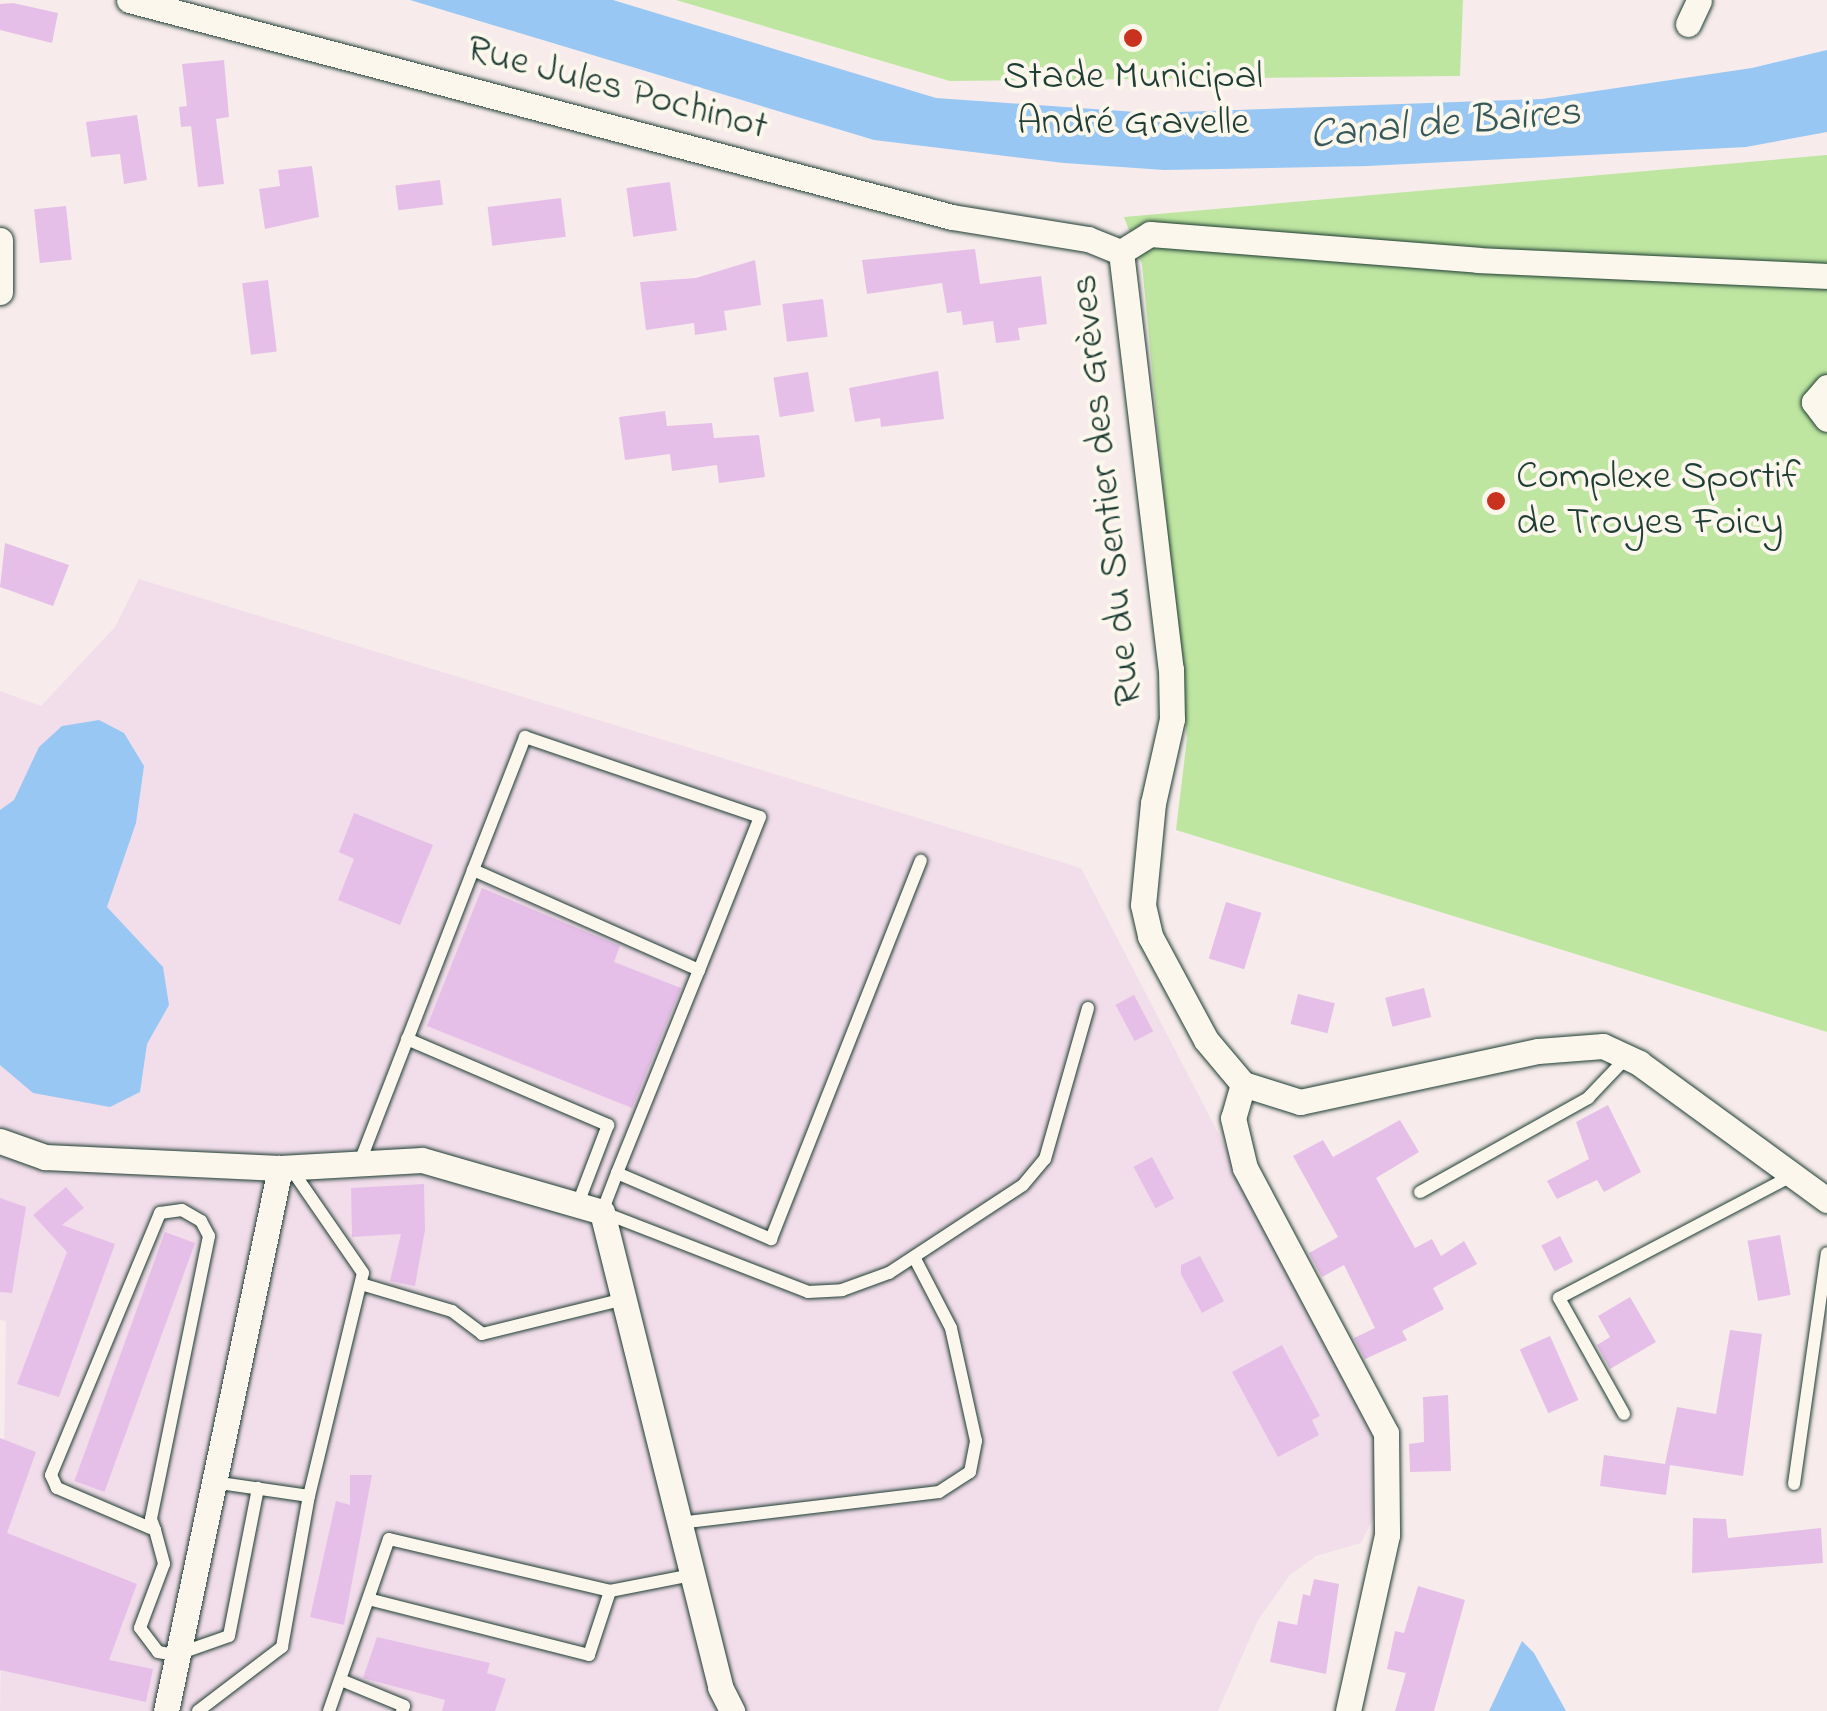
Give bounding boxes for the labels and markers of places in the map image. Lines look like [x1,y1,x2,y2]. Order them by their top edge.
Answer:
marker: Stade Municipal André Gravelle [1122,27,1144,49]
place label: Stade Municipal André Gravelle [1003,54,1263,148]
place label: Complexe Sportif de Troyes Foicy [1516,454,1801,548]
marker: Complexe Sportif de Troyes Foicy [1485,490,1507,512]

